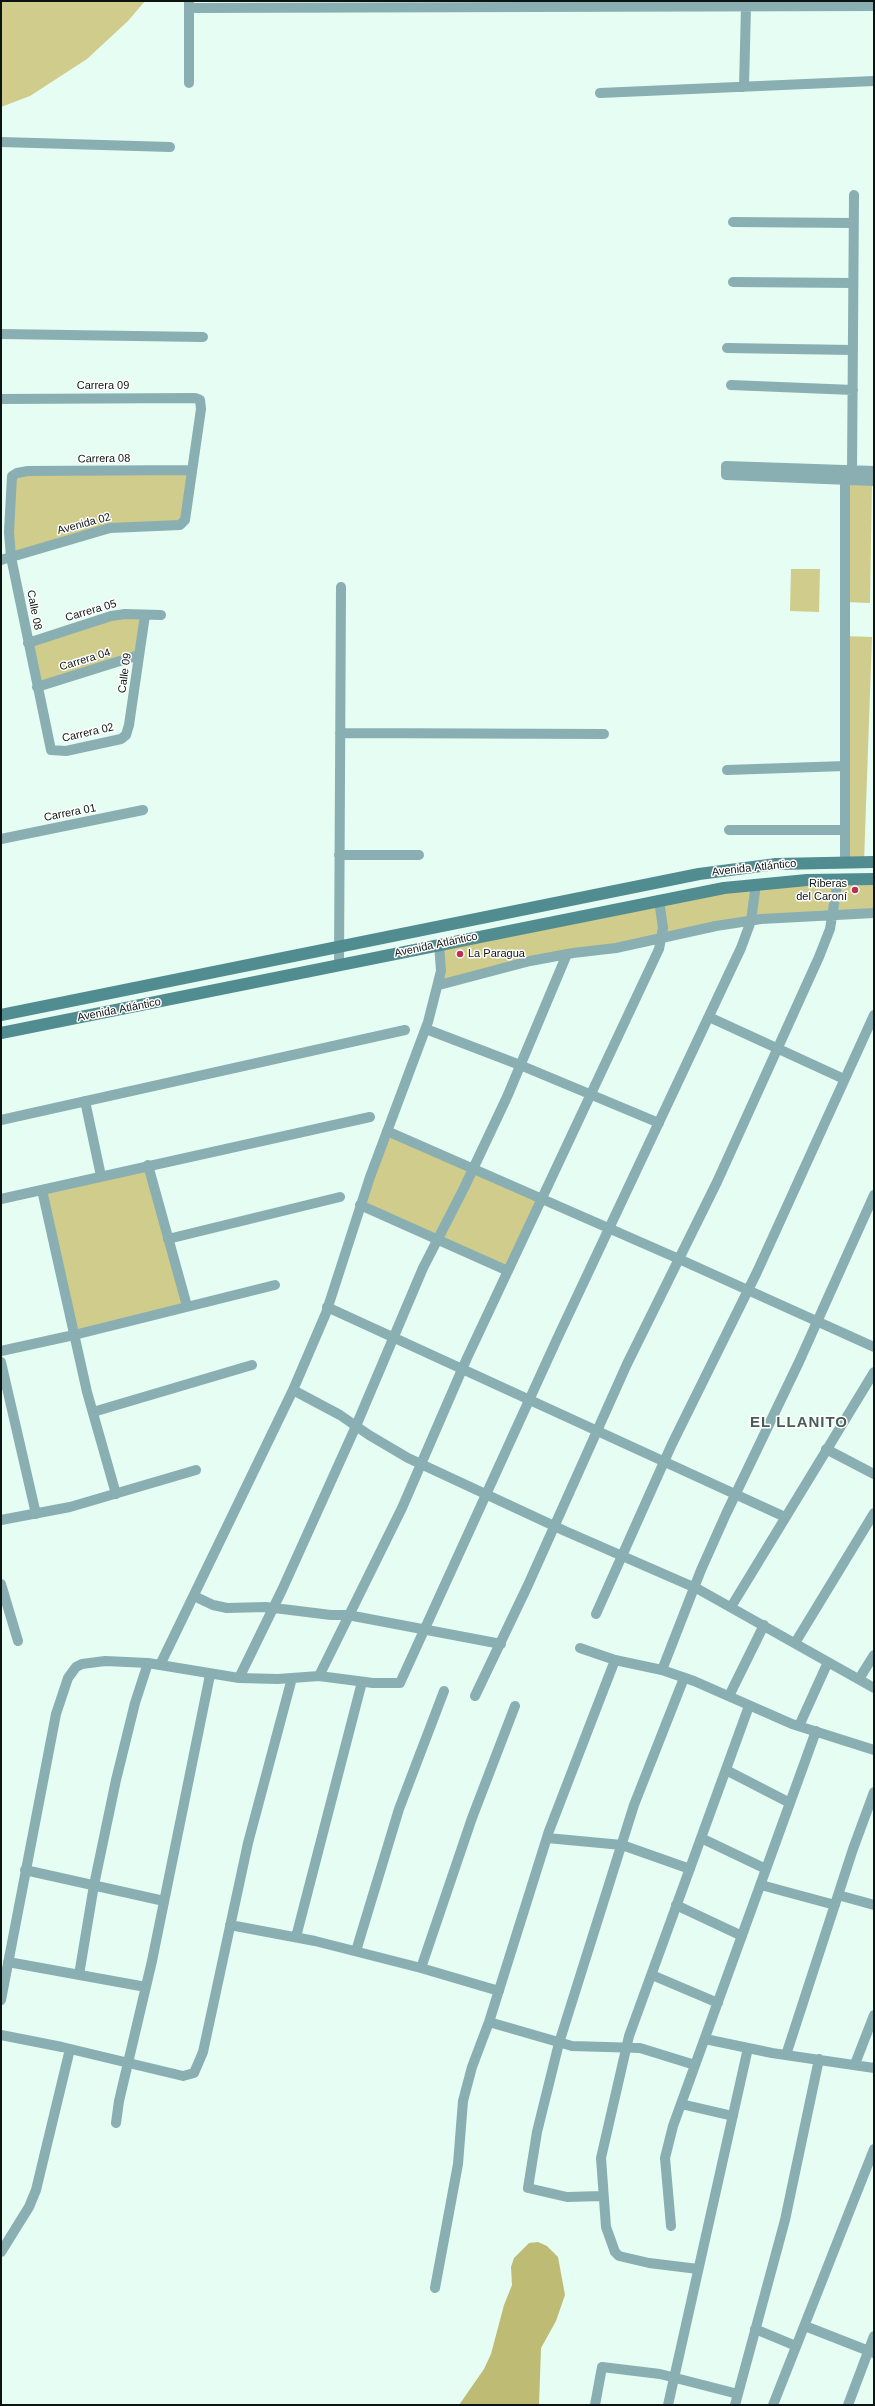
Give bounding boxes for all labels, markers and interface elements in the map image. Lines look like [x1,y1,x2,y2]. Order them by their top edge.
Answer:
street label: Carrera 09 [77,379,129,393]
street label: Carrera 08 [78,452,130,466]
street label: Avenida 02 [56,511,112,537]
street label: Calle 08 [24,589,44,631]
street label: Carrera 05 [64,597,118,625]
street label: Carrera 04 [58,646,112,674]
street label: Calle 09 [116,652,134,694]
street label: Carrera 02 [61,721,115,745]
street label: Carrera 01 [43,802,97,824]
street label: Avenida Atlántico [711,857,797,879]
place label: Riberas del Caroní [796,877,847,903]
marker: Riberas del Caroní [850,885,860,895]
street label: Avenida Atlántico [393,930,479,960]
place label: La Paragua [468,947,525,961]
marker: La Paragua [455,949,465,959]
street label: Avenida Atlántico [76,995,162,1025]
district label: EL LLANITO [750,1414,848,1432]

